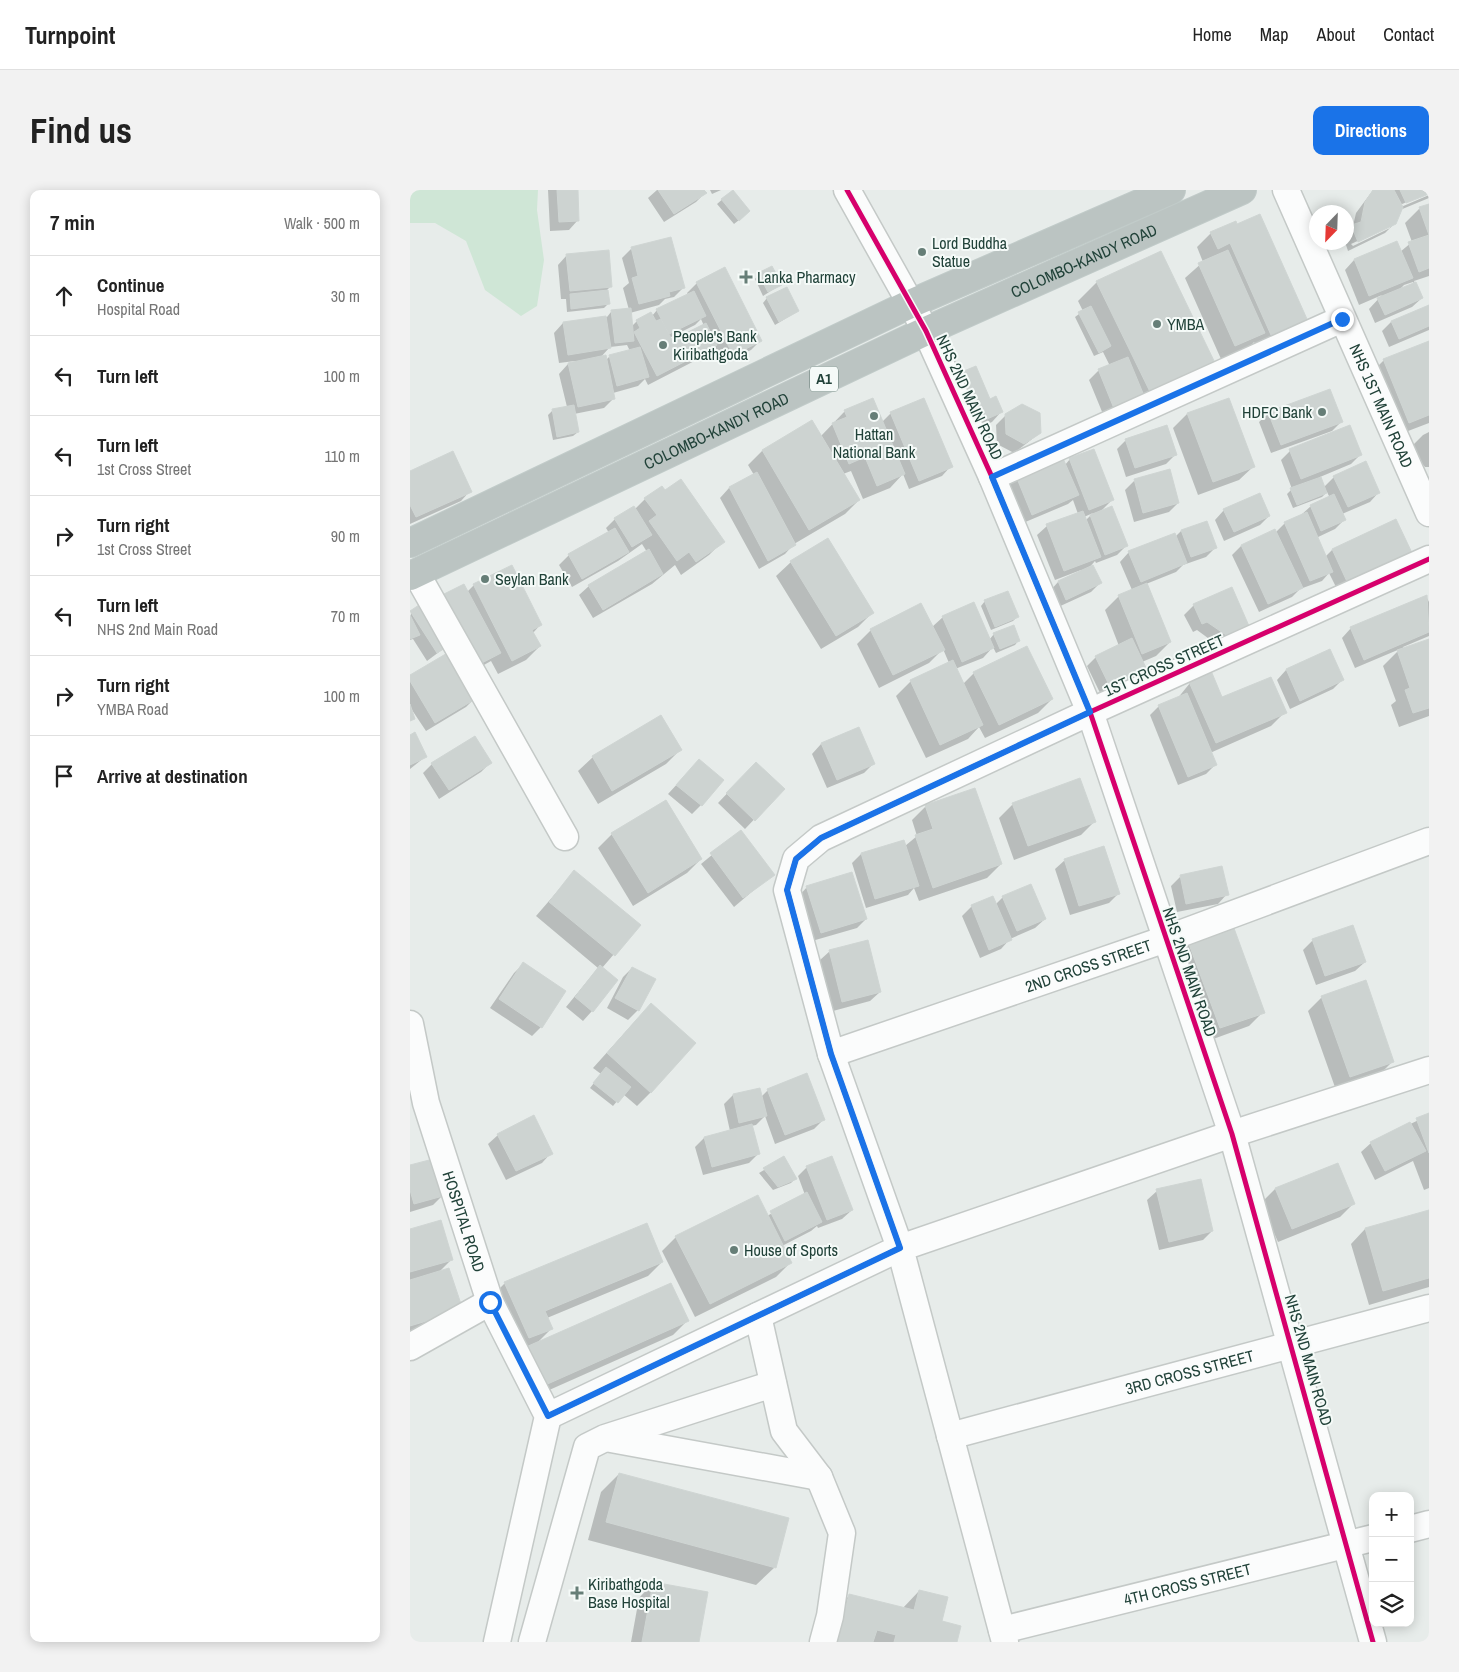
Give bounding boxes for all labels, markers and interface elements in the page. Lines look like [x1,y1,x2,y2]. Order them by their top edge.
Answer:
text: Turnpoint [25,19,115,51]
text: Home [1192,22,1232,47]
text: Map [1260,22,1289,47]
text: About [1317,22,1355,47]
text: Contact [1383,22,1434,47]
button: Directions [1313,106,1429,155]
text: Find us [30,107,132,154]
north arrow [1309,205,1354,250]
text: 7 min [50,208,95,237]
text: Walk · 500 m [284,212,360,234]
street label: COLOMBO-KANDY ROAD [1007,218,1160,303]
place label: Lord Buddha Statue [932,232,1008,272]
marker: Lord Buddha Statue [916,246,928,258]
place label: Lanka Pharmacy [757,266,856,288]
marker: Lanka Pharmacy [739,270,753,284]
text: Continue [97,272,165,298]
icon: ahead [50,282,78,310]
text: 30 m [331,285,360,307]
text: Hospital Road [97,298,180,320]
route end [1331,308,1354,331]
place label: YMBA [1167,313,1204,335]
marker: YMBA [1151,318,1163,330]
place label: People's Bank Kiribathgoda [673,325,757,365]
street label: NHS 2ND MAIN ROAD [931,331,1009,463]
marker: People's Bank Kiribathgoda [657,339,669,351]
street label: NHS 1ST MAIN ROAD [1344,340,1419,471]
icon: left [50,362,78,390]
text: Turn left [97,363,158,389]
text: 100 m [324,365,360,387]
road number: A1 [810,366,838,392]
street label: COLOMBO-KANDY ROAD [640,387,792,474]
place label: HDFC Bank [1242,401,1312,423]
marker: HDFC Bank [1316,406,1328,418]
marker: Hattan National Bank [868,410,880,422]
place label: Hattan National Bank [833,423,916,463]
text: Turn left [97,432,158,458]
icon: left [50,442,78,470]
text: 110 m [324,445,360,467]
text: 1st Cross Street [97,458,191,480]
text: Turn right [97,512,169,538]
icon: right [50,522,78,550]
text: 90 m [331,525,360,547]
text: 1st Cross Street [97,538,191,560]
place label: Seylan Bank [495,568,569,590]
marker: Seylan Bank [479,573,491,585]
text: Turn left [97,592,158,618]
icon: left [50,602,78,630]
text: 70 m [331,605,360,627]
text: NHS 2nd Main Road [97,618,218,640]
street label: 1ST CROSS STREET [1100,629,1228,701]
text: Turn right [97,672,169,698]
icon: right [50,682,78,710]
text: 100 m [324,685,360,707]
text: YMBA Road [97,698,168,720]
icon: arrive [50,762,78,790]
text: Arrive at destination [97,763,248,789]
street label: NHS 2ND MAIN ROAD [1158,904,1222,1040]
street label: 2ND CROSS STREET [1022,934,1154,998]
street label: HOSPITAL ROAD [438,1168,491,1275]
place label: House of Sports [744,1239,838,1261]
marker: House of Sports [728,1244,740,1256]
route start [479,1291,502,1314]
street label: NHS 2ND MAIN ROAD [1280,1292,1338,1428]
street label: 3RD CROSS STREET [1123,1344,1256,1400]
map controls [1369,1492,1414,1627]
button: + [1369,1492,1414,1537]
button: − [1369,1537,1414,1582]
street label: 4TH CROSS STREET [1121,1558,1253,1610]
place label: Kiribathgoda Base Hospital [588,1573,670,1613]
button: layers [1369,1582,1414,1627]
marker: Kiribathgoda Base Hospital [570,1586,584,1600]

